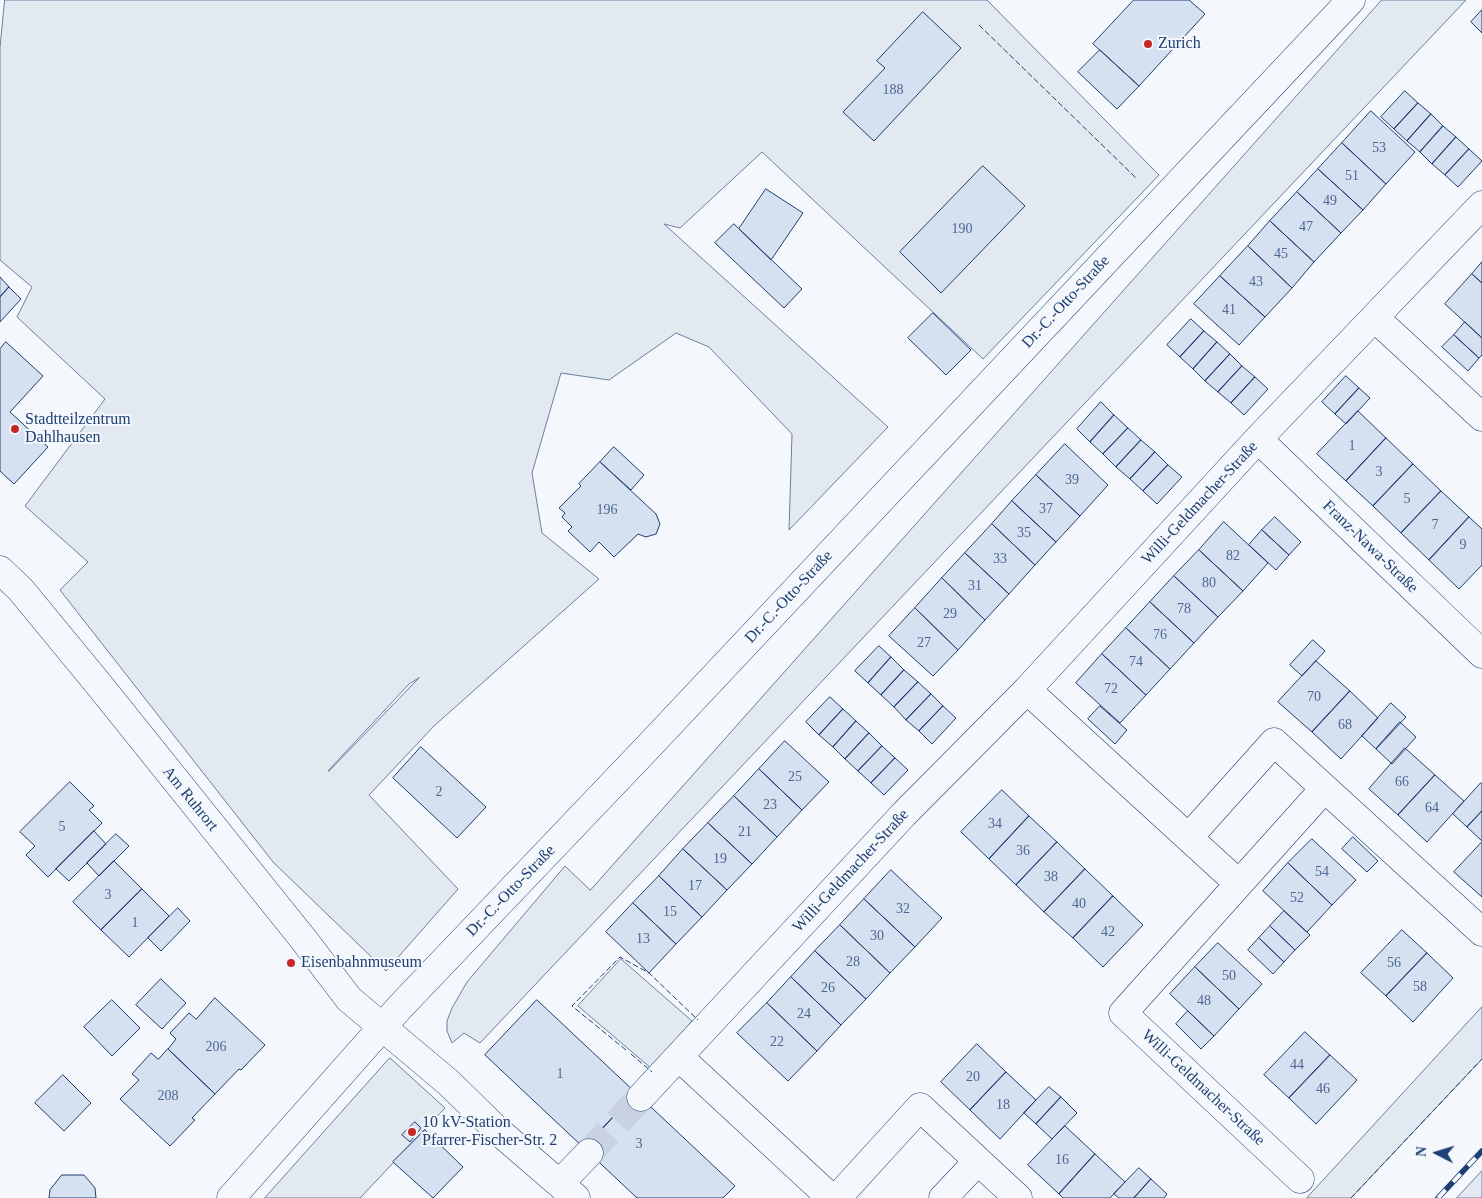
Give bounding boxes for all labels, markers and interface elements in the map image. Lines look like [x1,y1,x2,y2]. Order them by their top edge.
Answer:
place label: Zurich [1158,34,1201,54]
marker: Zurich [1142,38,1154,50]
house number: 188 [882,82,904,98]
house number: 53 [1372,140,1386,156]
house number: 51 [1345,168,1359,184]
house number: 49 [1323,193,1337,209]
house number: 47 [1299,219,1313,235]
house number: 190 [952,221,972,237]
house number: 45 [1274,246,1288,262]
street label: Dr.-C.-Otto-Straße [1018,252,1114,352]
house number: 43 [1249,274,1263,290]
house number: 41 [1222,302,1236,318]
place label: Stadtteilzentrum Dahlhausen [25,410,131,448]
marker: Stadtteilzentrum Dahlhausen [9,423,21,435]
street label: Willi-Geldmacher-Straße [1138,437,1262,569]
house number: 1 [1348,438,1355,454]
house number: 3 [1376,464,1382,480]
house number: 39 [1065,472,1079,488]
house number: 5 [1404,491,1410,507]
street label: Franz-Nawa-Straße [1318,497,1422,597]
house number: 37 [1039,501,1053,517]
house number: 196 [596,502,618,518]
house number: 7 [1432,517,1438,533]
house number: 35 [1017,525,1031,541]
house number: 9 [1460,537,1466,553]
street label: Dr.-C.-Otto-Straße [741,547,837,647]
house number: 82 [1226,548,1240,564]
house number: 33 [993,551,1007,567]
house number: 80 [1202,575,1216,591]
house number: 31 [968,578,982,594]
house number: 78 [1177,601,1191,617]
house number: 29 [943,606,957,622]
house number: 76 [1153,627,1167,643]
house number: 27 [917,635,931,651]
house number: 74 [1129,654,1143,670]
house number: 72 [1104,681,1118,697]
house number: 70 [1307,689,1321,705]
house number: 68 [1338,717,1352,733]
street label: Am Ruhrort [158,763,222,835]
house number: 25 [788,769,802,785]
house number: 66 [1395,774,1409,790]
house number: 2 [436,784,442,800]
house number: 23 [763,797,777,813]
house number: 64 [1425,800,1439,816]
street label: Willi-Geldmacher-Straße [789,805,913,937]
house number: 34 [988,816,1002,832]
house number: 5 [59,819,66,835]
house number: 21 [738,824,752,840]
street label: Dr.-C.-Otto-Straße [462,841,560,941]
house number: 36 [1016,843,1030,859]
house number: 19 [713,851,727,867]
house number: 54 [1315,864,1329,880]
house number: 38 [1044,869,1058,885]
house number: 17 [688,878,702,894]
house number: 3 [105,887,112,903]
house number: 52 [1290,890,1304,906]
house number: 40 [1072,896,1086,912]
house number: 32 [896,901,910,917]
house number: 15 [663,904,677,920]
house number: 1 [132,915,138,931]
house number: 42 [1101,924,1115,940]
house number: 30 [870,928,884,944]
house number: 13 [636,931,650,947]
place label: Eisenbahnmuseum [301,953,422,973]
house number: 28 [846,954,860,970]
house number: 56 [1387,955,1401,971]
marker: Eisenbahnmuseum [285,957,297,969]
house number: 50 [1222,968,1236,984]
house number: 58 [1413,979,1427,995]
house number: 26 [821,980,835,996]
house number: 48 [1197,993,1211,1009]
house number: 24 [797,1006,811,1022]
street label: Willi-Geldmacher-Straße [1137,1026,1269,1150]
house number: 22 [770,1034,784,1050]
house number: 206 [206,1039,227,1055]
house number: 44 [1290,1057,1304,1073]
house number: 1 [556,1066,564,1082]
house number: 20 [966,1069,980,1085]
house number: 46 [1316,1081,1330,1097]
house number: 208 [158,1088,178,1104]
house number: 18 [996,1097,1010,1113]
place label: 10 kV-Station Pfarrer-Fischer-Str. 2 [422,1113,557,1151]
marker: 10 kV-Station Pfarrer-Fischer-Str. 2 [406,1126,418,1138]
north arrow [1412,1128,1462,1178]
house number: 3 [636,1136,642,1152]
text: N [1414,1146,1429,1157]
house number: 16 [1055,1152,1069,1168]

